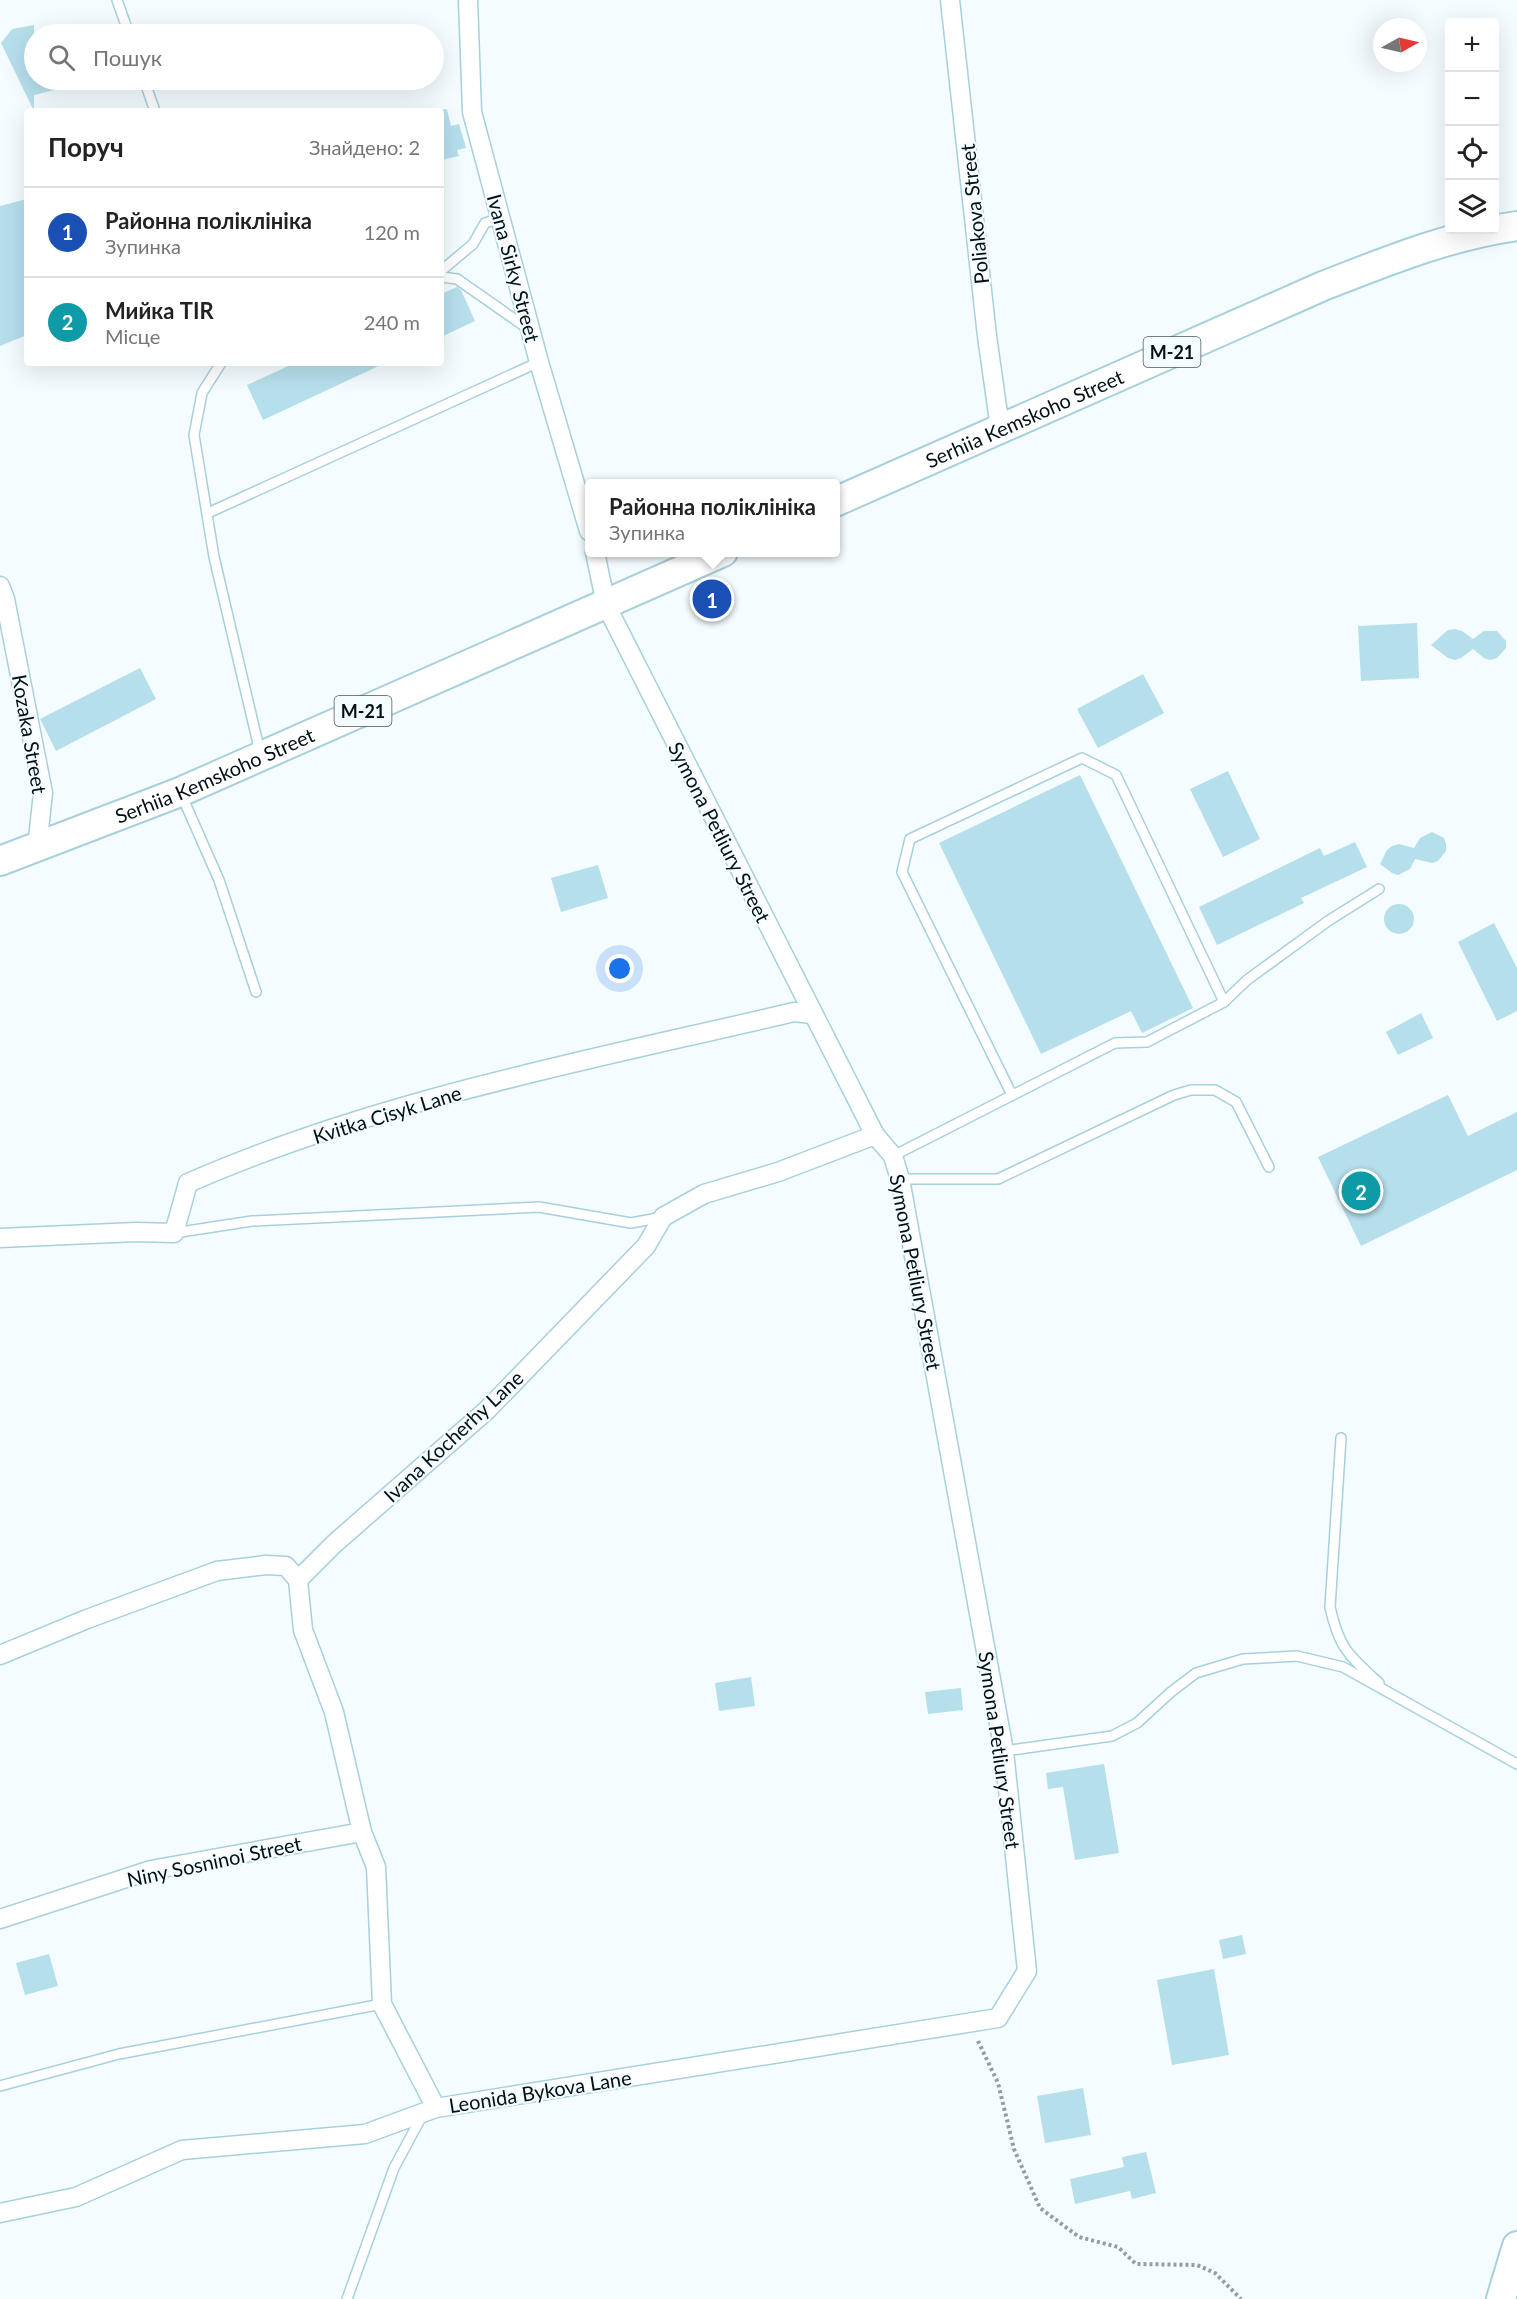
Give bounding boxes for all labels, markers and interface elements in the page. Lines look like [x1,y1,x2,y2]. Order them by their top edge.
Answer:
north arrow [1373,18,1427,72]
map controls [1445,18,1499,234]
button: + [1445,18,1499,72]
search box [24,24,444,90]
icon: search [45,41,78,74]
text: Пошук [93,44,162,71]
button: − [1445,72,1499,126]
button: locate [1445,126,1499,180]
text: Поруч [48,131,124,163]
text: Знайдено: 2 [309,135,420,159]
street label: Poliakova Street [955,143,993,285]
button: layers [1445,180,1499,234]
street label: Ivana Sirky Street [483,191,545,345]
text: Районна поліклініка [105,207,312,234]
text: 1 [62,220,73,244]
text: 120 m [364,220,420,244]
text: Зупинка [105,234,181,258]
text: Мийка TIR [105,297,214,324]
text: 2 [62,310,73,334]
text: 240 m [364,310,420,334]
text: Місце [105,324,160,348]
road number: М-21 [1144,337,1200,367]
street label: Serhiia Kemskoho Street [922,364,1127,472]
popup [585,479,840,557]
text: Районна поліклініка [609,493,816,520]
text: Зупинка [609,520,685,544]
pin: 1 [692,576,732,622]
street label: Kozaka Street [8,673,52,795]
road number: М-21 [334,696,392,726]
street label: Serhiia Kemskoho Street [112,722,318,828]
street label: Symona Petliury Street [664,738,776,926]
your location [605,954,634,983]
street label: Kvitka Cisyk Lane [310,1080,464,1148]
pin: 2 [1342,1168,1380,1214]
street label: Symona Petliury Street [885,1172,947,1372]
street label: Ivana Kocherhy Lane [378,1365,528,1507]
street label: Symona Petliury Street [974,1650,1026,1850]
street label: Niny Sosninoi Street [125,1831,303,1891]
street label: Leonida Bykova Lane [447,2065,633,2117]

